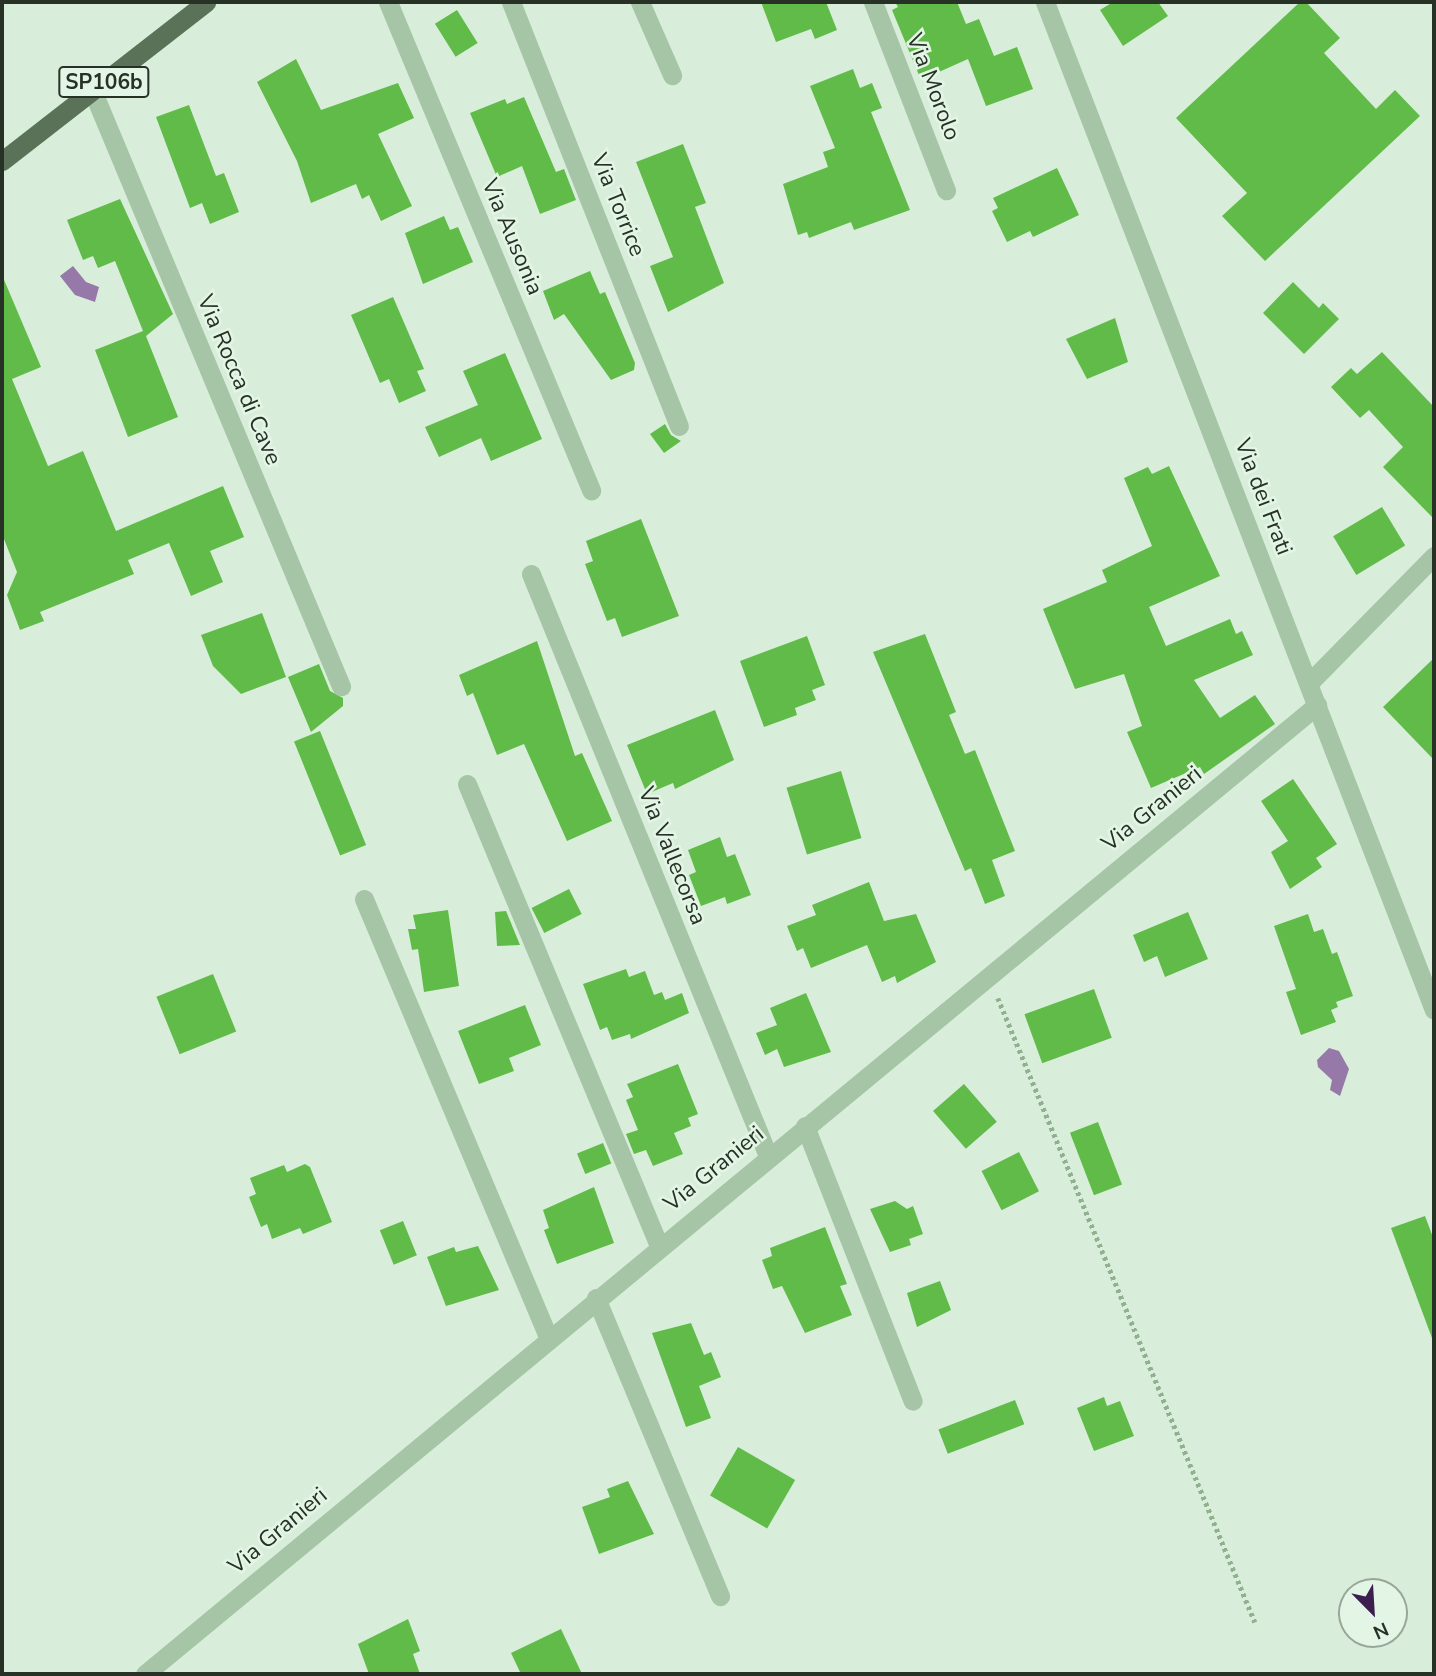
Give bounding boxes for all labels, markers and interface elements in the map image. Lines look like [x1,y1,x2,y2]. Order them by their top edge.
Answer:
street label: Via Morolo [900,30,966,144]
road number: SP106b [57,64,151,100]
street label: Via Torrice [585,149,651,261]
street label: Via Ausonia [475,175,549,299]
street label: Via Rocca di Cave [191,291,287,469]
street label: Via dei Frati [1228,435,1298,559]
street label: Via Granieri [1096,760,1208,858]
street label: Via Vallecorsa [632,783,712,929]
street label: Via Granieri [658,1120,770,1218]
street label: Via Granieri [223,1482,333,1580]
north arrow [1338,1578,1408,1648]
text: N [1369,1616,1393,1645]

